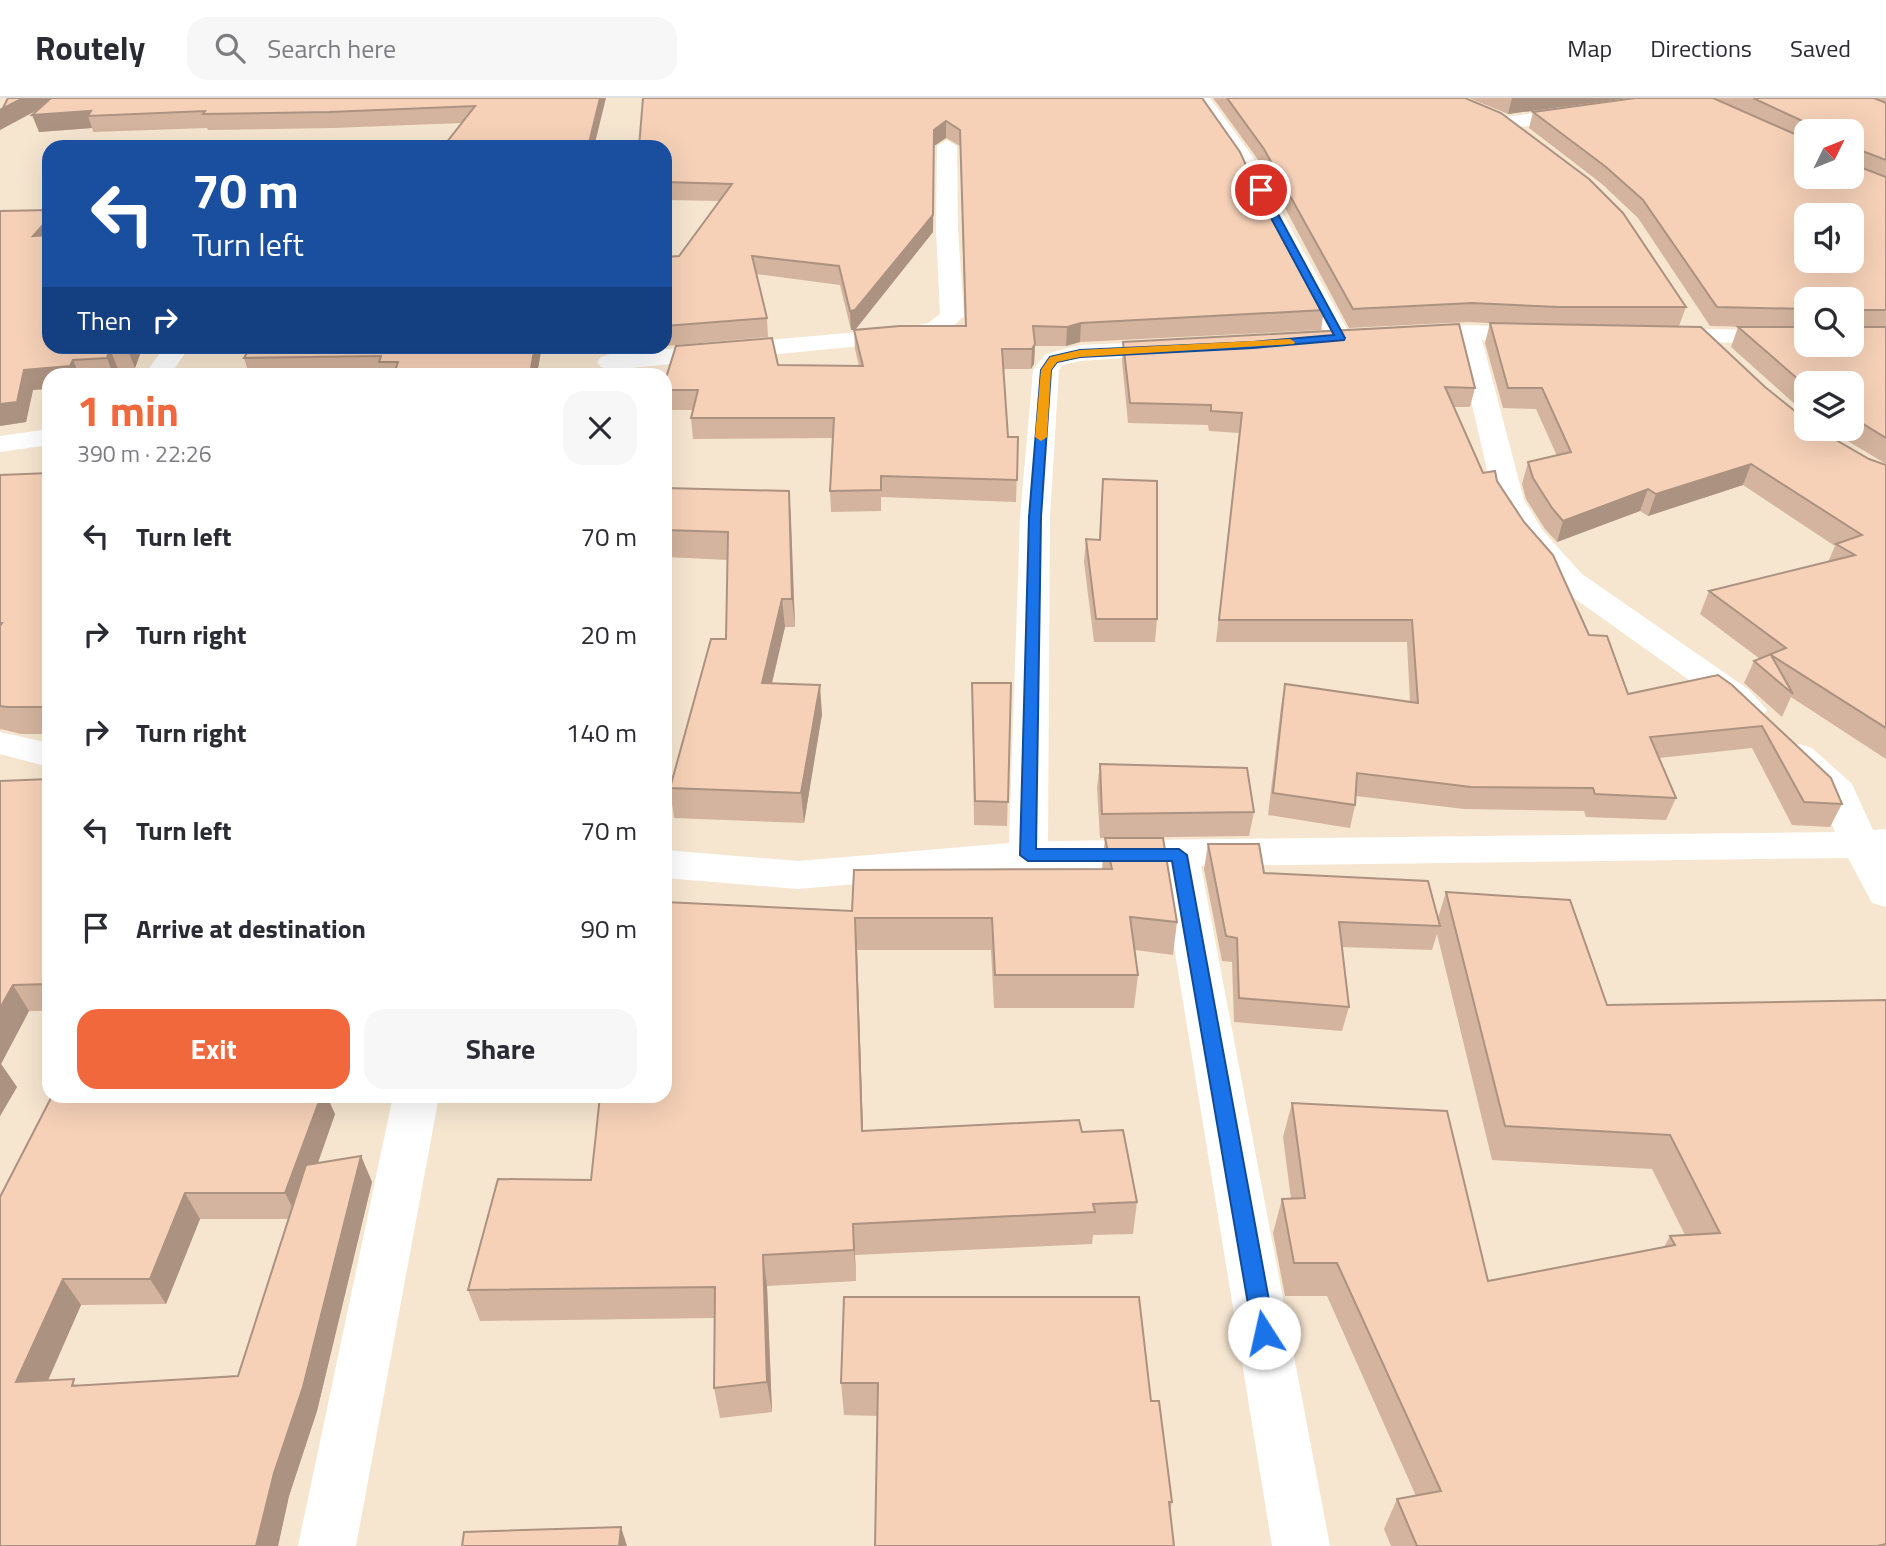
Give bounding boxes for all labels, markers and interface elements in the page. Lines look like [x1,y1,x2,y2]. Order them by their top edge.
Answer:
search box [187,17,677,80]
text: Routely [35,23,145,73]
icon: search [211,29,249,67]
text: Search here [267,29,396,68]
text: Map [1567,30,1612,66]
text: Directions [1650,30,1752,66]
text: Saved [1790,30,1851,66]
north arrow [1794,119,1864,189]
map controls [1794,119,1864,441]
text: 70 m [192,152,299,227]
pin [1231,160,1291,220]
icon: left [77,168,168,259]
icon: arrive [1242,171,1280,209]
button: sound [1794,203,1864,273]
text: Turn left [192,220,304,268]
button: search [1794,287,1864,357]
text: Then [77,301,132,340]
icon: right [146,301,184,339]
button: layers [1794,371,1864,441]
text: 1 min [77,378,179,442]
button: close [563,391,637,465]
text: 390 m · 22:26 [77,436,212,471]
icon: left [77,517,115,555]
text: Turn left [136,517,231,556]
text: 70 m [580,517,637,556]
icon: right [77,615,115,653]
text: Turn right [136,615,247,654]
text: 20 m [580,615,637,654]
icon: right [77,713,115,751]
text: Turn right [136,713,247,752]
text: 140 m [566,713,637,752]
icon: left [77,811,115,849]
text: Turn left [136,811,231,850]
text: 70 m [580,811,637,850]
icon: arrive [77,909,115,947]
text: Arrive at destination [136,909,366,948]
text: 90 m [580,909,637,948]
button: Exit [77,1009,350,1089]
button: Share [364,1009,637,1089]
position arrow [1227,1296,1301,1370]

